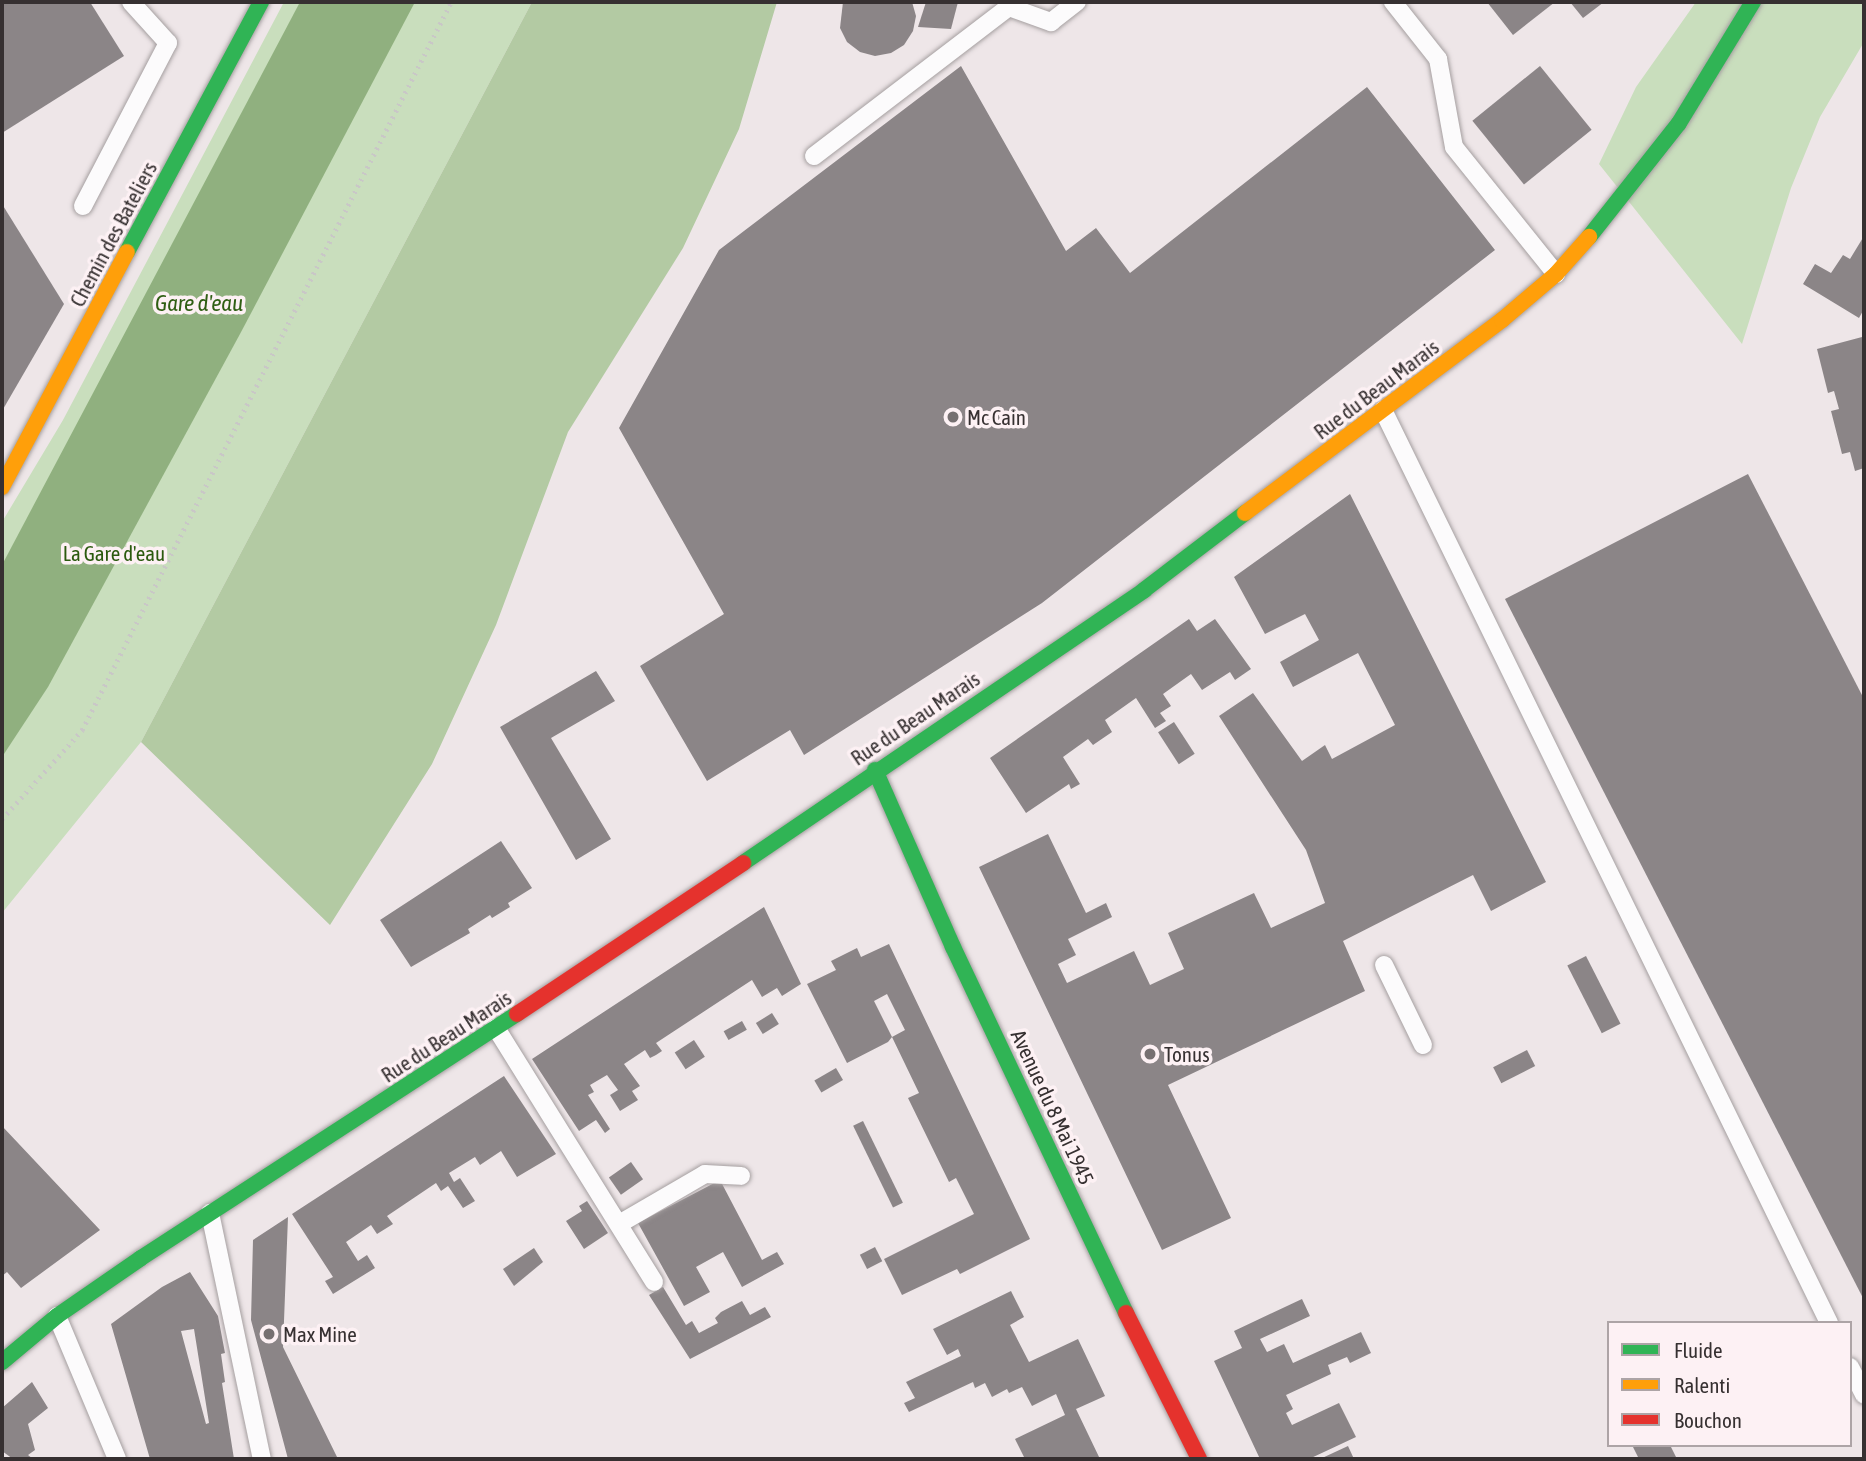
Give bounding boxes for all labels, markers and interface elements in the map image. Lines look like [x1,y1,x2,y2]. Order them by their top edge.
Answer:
street label: Chemin des Bateliers [64,157,162,311]
water label: Gare d'eau [155,289,243,317]
street label: Rue du Beau Marais [1309,334,1443,444]
place label: Mc Cain [967,404,1026,430]
marker: Mc Cain [945,409,961,425]
park label: La Gare d'eau [63,540,165,566]
street label: Rue du Beau Marais [846,666,984,770]
street label: Rue du Beau Marais [376,985,516,1087]
street label: Avenue du 8 Mai 1945 [1006,1026,1100,1188]
place label: Tonus [1164,1041,1210,1067]
marker: Tonus [1142,1046,1158,1062]
place label: Max Mine [283,1321,357,1347]
legend [1607,1321,1852,1447]
marker: Max Mine [261,1326,277,1342]
text: Fluide [1674,1338,1723,1362]
text: Ralenti [1674,1373,1730,1397]
text: Bouchon [1674,1408,1742,1432]

